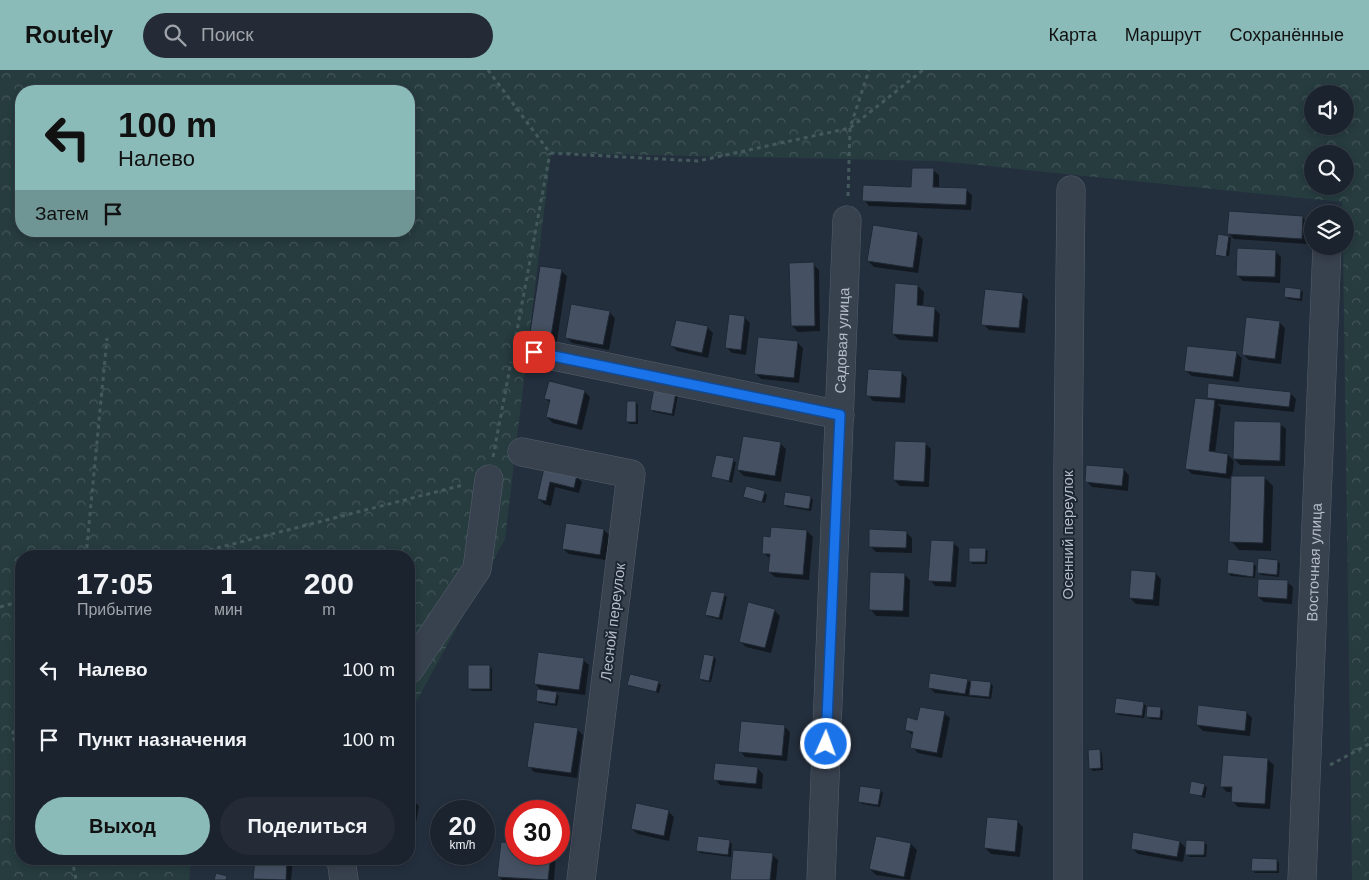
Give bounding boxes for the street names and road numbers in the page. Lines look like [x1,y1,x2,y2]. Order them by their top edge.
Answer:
street label: Садовая улица [831,286,852,394]
street label: Осенний переулок [1059,470,1076,599]
street label: Восточная улица [1303,502,1325,622]
street label: Лесной переулок [597,561,628,682]

